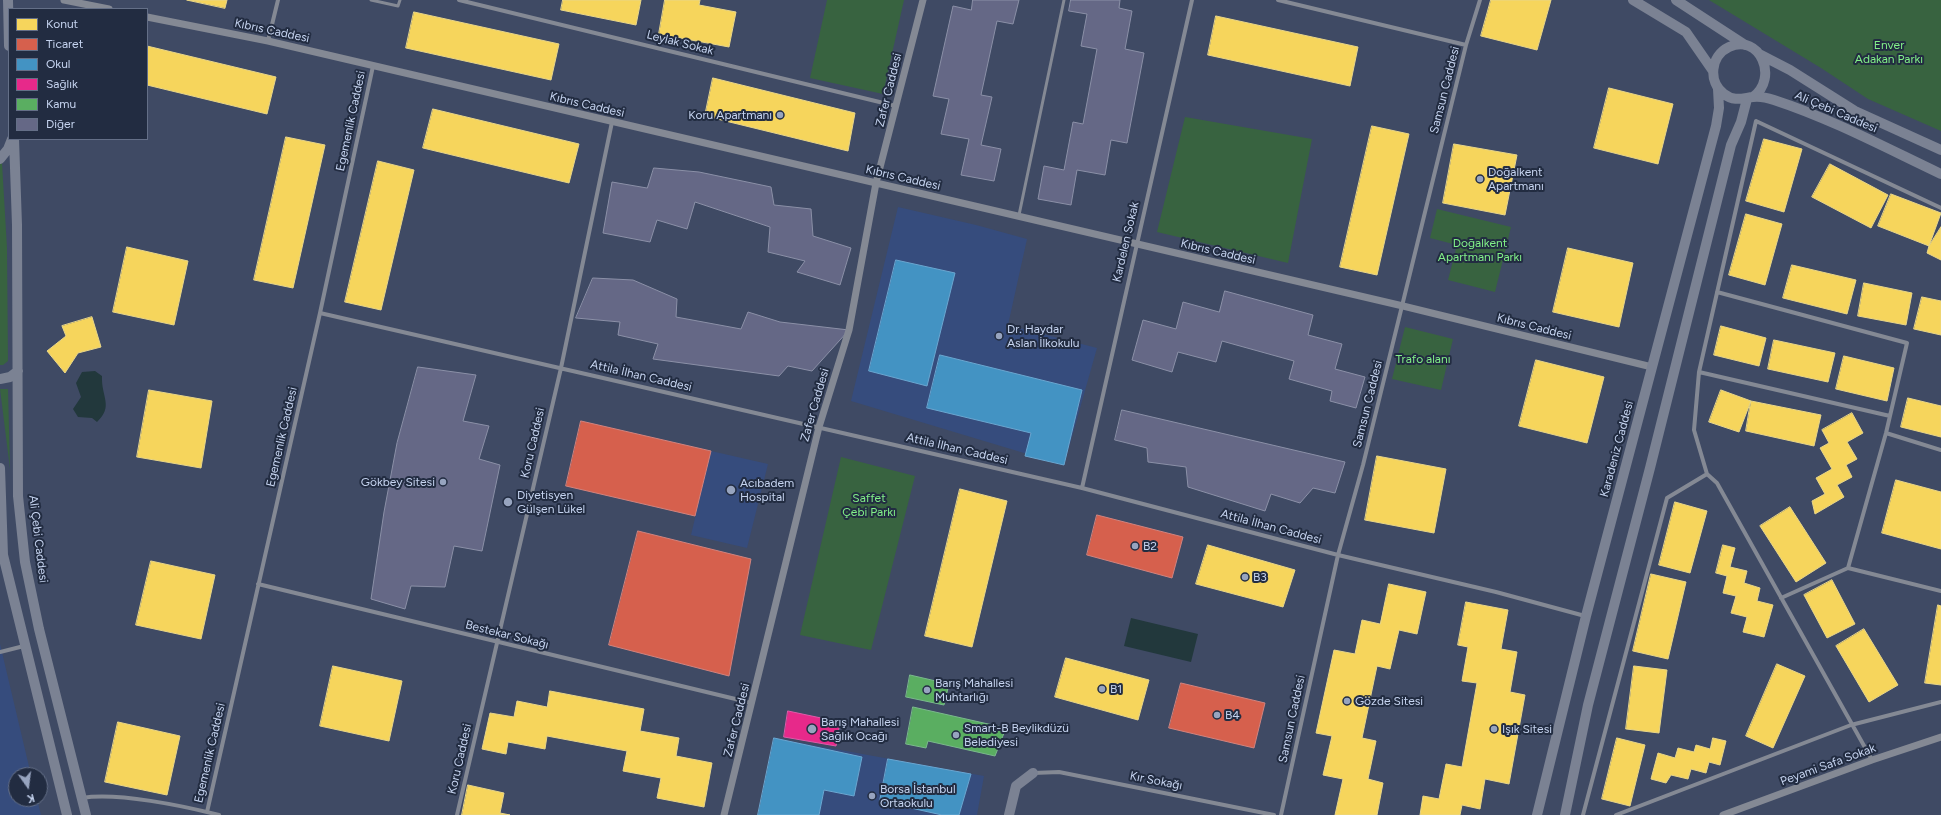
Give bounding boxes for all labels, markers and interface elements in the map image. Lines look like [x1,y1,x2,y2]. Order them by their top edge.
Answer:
legend [8,8,148,140]
street label: Kıbrıs Caddesi [233,16,311,46]
text: Konut [46,17,78,31]
street label: Leylak Sokak [645,28,715,58]
text: Ticaret [46,37,83,51]
park label: Enver Adakan Parkı [1855,38,1923,66]
street label: Samsun Caddesi [1427,45,1463,135]
street label: Zafer Caddesi [873,52,905,128]
text: Okul [46,57,70,71]
street label: Egemenlik Caddesi [333,70,369,172]
text: Sağlık [46,77,78,91]
street label: Ali Çebi Caddesi [1793,88,1879,136]
street label: Kıbrıs Caddesi [548,89,626,121]
text: Kamu [46,97,76,111]
place label: Koru Apartmanı [688,108,772,122]
marker: Koru Apartmanı [775,110,785,120]
text: Diğer [46,117,75,131]
street label: Kıbrıs Caddesi [864,162,942,194]
place label: Doğalkent Apartmanı [1488,165,1544,193]
marker: Doğalkent Apartmanı [1475,174,1485,184]
street label: Kardelen Sokak [1110,201,1142,283]
street label: Kıbrıs Caddesi [1179,236,1257,268]
park label: Doğalkent Apartmanı Parkı [1438,236,1522,264]
street label: Kıbrıs Caddesi [1495,311,1573,343]
place label: Dr. Haydar Aslan İlkokulu [1007,322,1080,350]
marker: Dr. Haydar Aslan İlkokulu [994,331,1004,341]
park label: Trafo alanı [1396,352,1450,366]
street label: Attila İlhan Caddesi [589,357,693,395]
street label: Samsun Caddesi [1350,359,1386,449]
street label: Zafer Caddesi [798,367,832,443]
street label: Egemenlik Caddesi [263,386,301,488]
street label: Karadeniz Caddesi [1597,399,1637,499]
street label: Koru Caddesi [518,406,548,480]
street label: Attila İlhan Caddesi [905,430,1009,468]
place label: Gökbey Sitesi [361,475,435,489]
place label: Acıbadem Hospital [740,476,794,504]
marker: Gökbey Sitesi [438,477,448,487]
marker: Acıbadem Hospital [725,484,737,496]
place label: Diyetisyen Gülşen Lükel [517,488,585,516]
park label: Saffet Çebi Parkı [842,491,896,519]
street label: Ali Çebi Caddesi [25,494,51,584]
marker: Diyetisyen Gülşen Lükel [502,496,514,508]
street label: Attila İlhan Caddesi [1219,507,1323,547]
place label: B2 [1143,539,1157,553]
marker: B2 [1130,541,1140,551]
place label: B3 [1253,570,1267,584]
marker: B3 [1240,572,1250,582]
street label: Bestekar Sokağı [464,618,550,652]
street label: Samsun Caddesi [1276,674,1308,764]
place label: Barış Mahallesi Muhtarlığı [935,676,1013,704]
street label: Zafer Caddesi [721,682,753,758]
place label: B1 [1110,682,1122,696]
marker: B1 [1097,684,1107,694]
marker: Barış Mahallesi Muhtarlığı [922,685,932,695]
place label: Gözde Sitesi [1355,694,1423,708]
marker: Gözde Sitesi [1342,696,1352,706]
street label: Egemenlik Caddesi [191,702,229,804]
place label: B4 [1225,708,1240,722]
marker: B4 [1212,710,1222,720]
place label: Barış Mahallesi Sağlık Ocağı [821,715,899,743]
place label: Smart-B Beylikdüzü Belediyesi [964,721,1069,749]
street label: Koru Caddesi [445,722,475,796]
place label: Işık Sitesi [1502,722,1552,736]
marker: Barış Mahallesi Sağlık Ocağı [806,723,818,735]
marker: Işık Sitesi [1489,724,1499,734]
marker: Smart-B Beylikdüzü Belediyesi [951,730,961,740]
street label: Peyami Safa Sokak [1778,741,1878,789]
north arrow [8,767,48,807]
street label: Kır Sokağı [1129,769,1183,793]
place label: Borsa İstanbul Ortaokulu [880,782,956,810]
text: K [26,791,36,805]
marker: Borsa İstanbul Ortaokulu [867,791,877,801]

